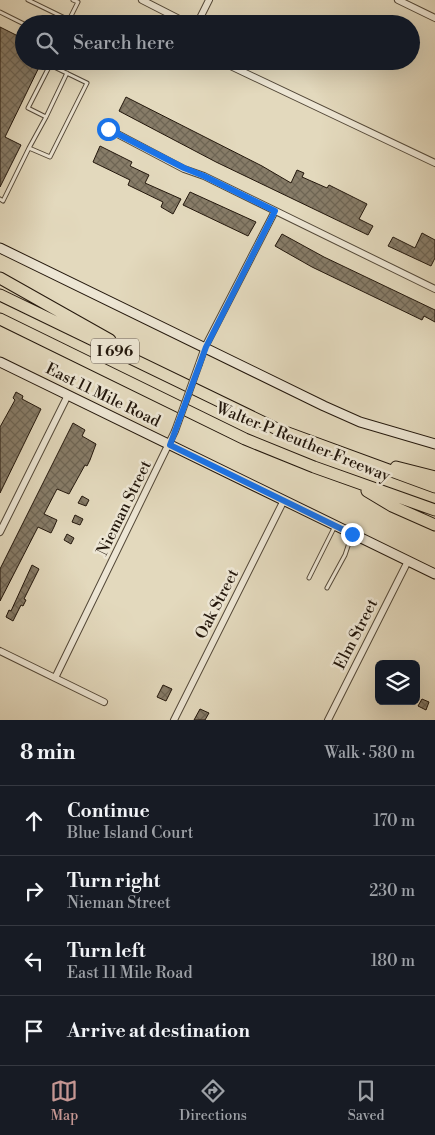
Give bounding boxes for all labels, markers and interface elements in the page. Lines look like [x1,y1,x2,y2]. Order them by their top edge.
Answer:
search box [15,15,420,70]
icon: search [33,29,61,57]
text: Search here [73,31,174,55]
route start [97,118,120,141]
road number: I 696 [91,338,139,364]
street label: East 11 Mile Road [42,359,164,431]
street label: Walter P Reuther Freeway [212,397,393,486]
street label: Nieman Street [92,457,156,559]
route end [341,523,364,546]
street label: Oak Street [191,565,243,642]
street label: Elm Street [330,595,382,673]
map controls [375,660,420,705]
button: layers [375,660,420,705]
text: 8 min [20,740,75,766]
text: Walk · 580 m [325,743,415,763]
text: Continue [67,799,150,823]
icon: ahead [20,807,48,835]
text: 170 m [373,811,415,831]
text: Blue Island Court [67,823,193,843]
text: Turn right [67,869,160,893]
icon: right [20,877,48,905]
text: 230 m [369,881,415,901]
text: Nieman Street [67,893,171,913]
text: Turn left [67,939,146,963]
icon: left [20,947,48,975]
text: 180 m [371,951,415,971]
text: East 11 Mile Road [67,963,193,983]
icon: arrive [20,1017,48,1045]
text: Arrive at destination [67,1019,250,1043]
tab: Map [50,1077,78,1125]
tab: Directions [179,1077,247,1125]
tab: Saved [348,1077,385,1125]

